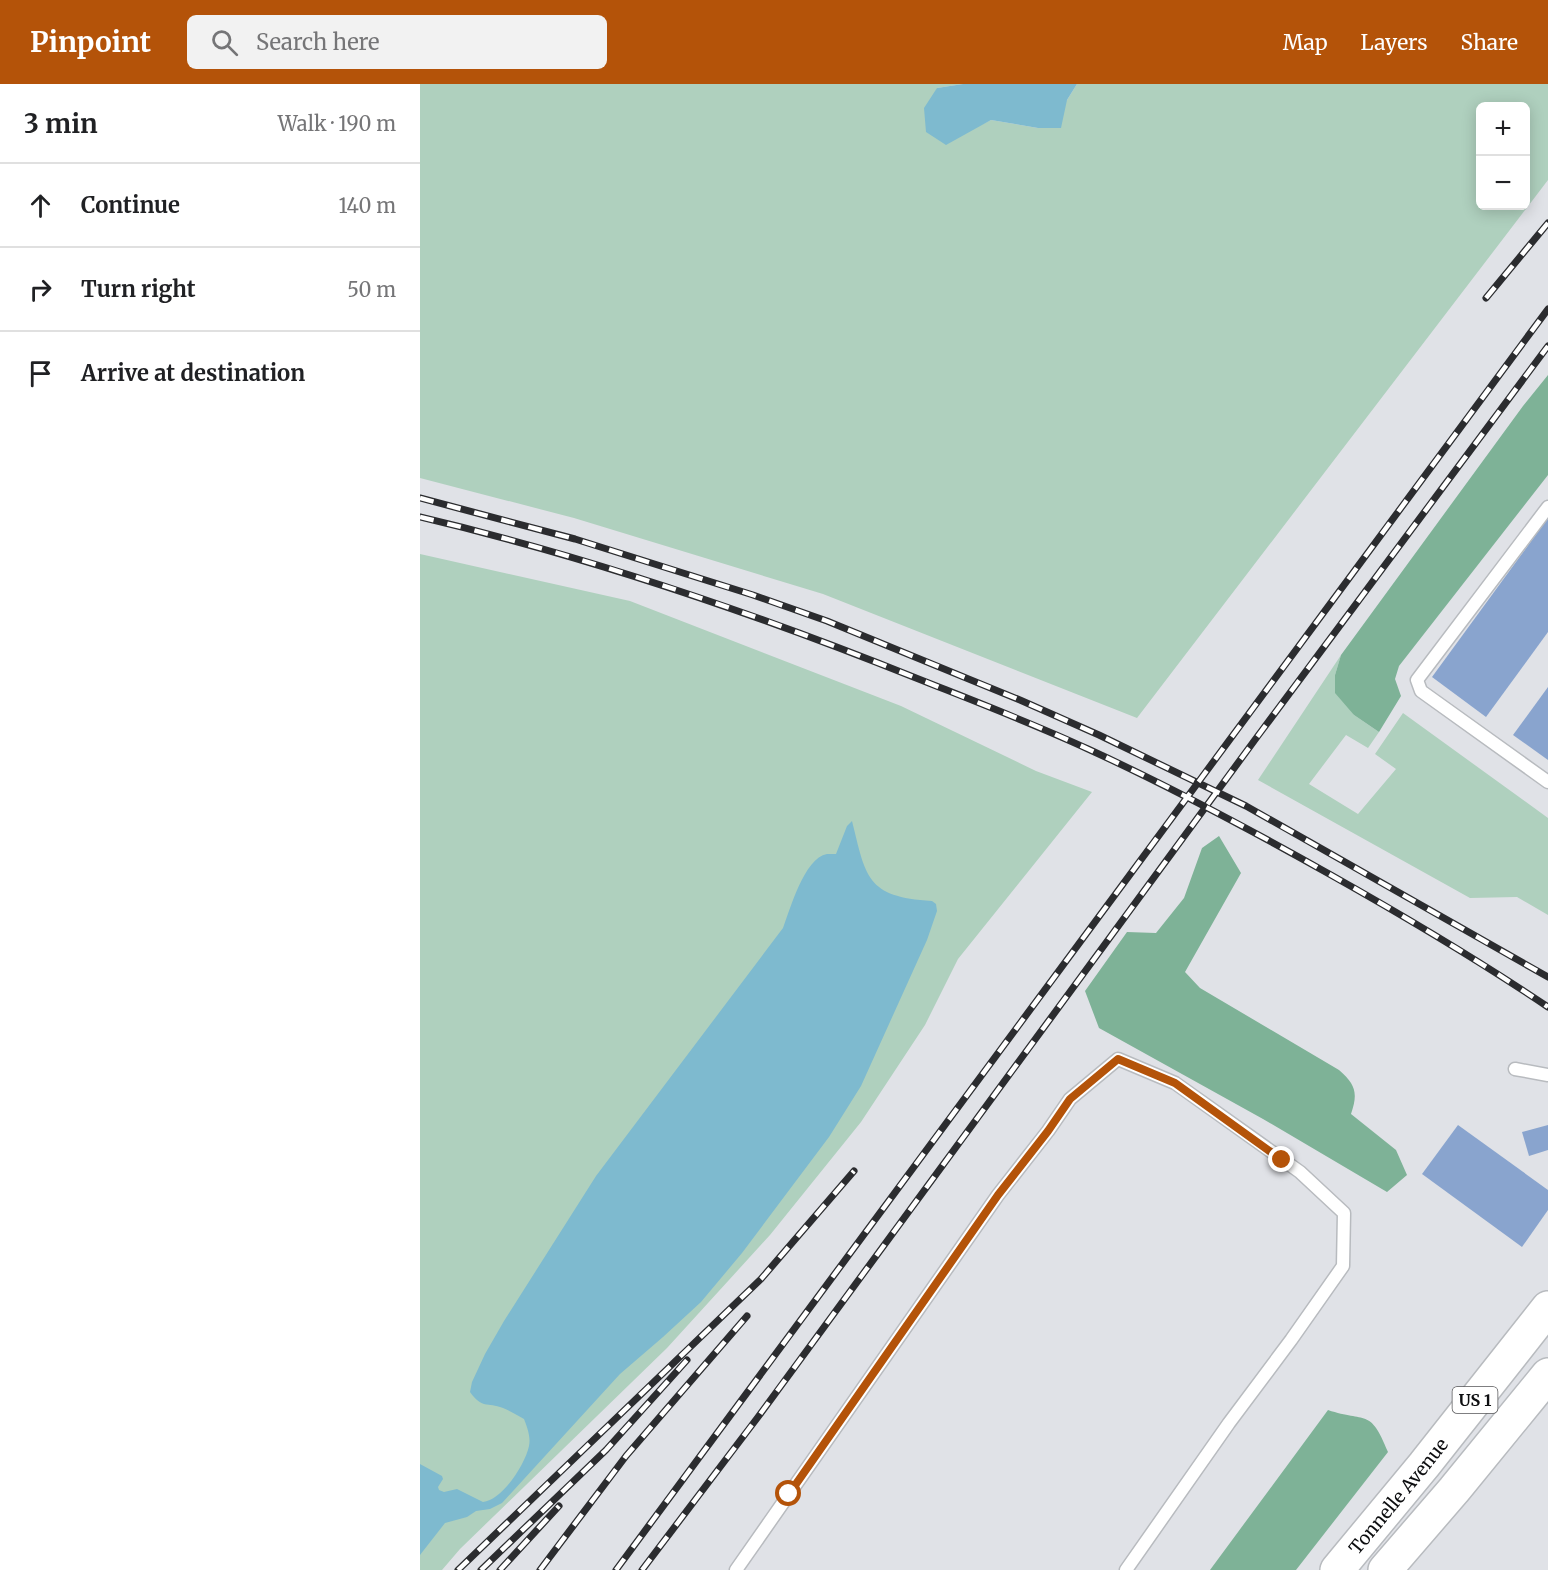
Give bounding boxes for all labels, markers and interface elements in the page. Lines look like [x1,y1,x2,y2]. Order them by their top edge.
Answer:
search box [187,15,607,69]
text: Pinpoint [30,24,151,60]
icon: search [208,26,241,59]
text: Search here [256,28,379,56]
text: Map [1283,29,1328,56]
text: Layers [1361,29,1428,56]
text: Share [1461,29,1518,56]
map controls [1476,102,1530,210]
button: + [1476,102,1530,156]
text: 3 min [24,107,98,140]
text: Walk · 190 m [278,111,396,136]
button: − [1476,156,1530,210]
icon: ahead [24,189,57,222]
text: Continue [81,191,180,219]
text: 140 m [339,193,396,218]
icon: right [24,273,57,306]
text: Turn right [81,275,195,303]
text: 50 m [347,277,396,302]
icon: arrive [24,357,57,390]
text: Arrive at destination [81,359,305,387]
route end [1268,1146,1294,1172]
road number: US 1 [1452,1387,1498,1413]
street label: Tonnelle Avenue [1344,1433,1453,1559]
route start [775,1480,801,1506]

